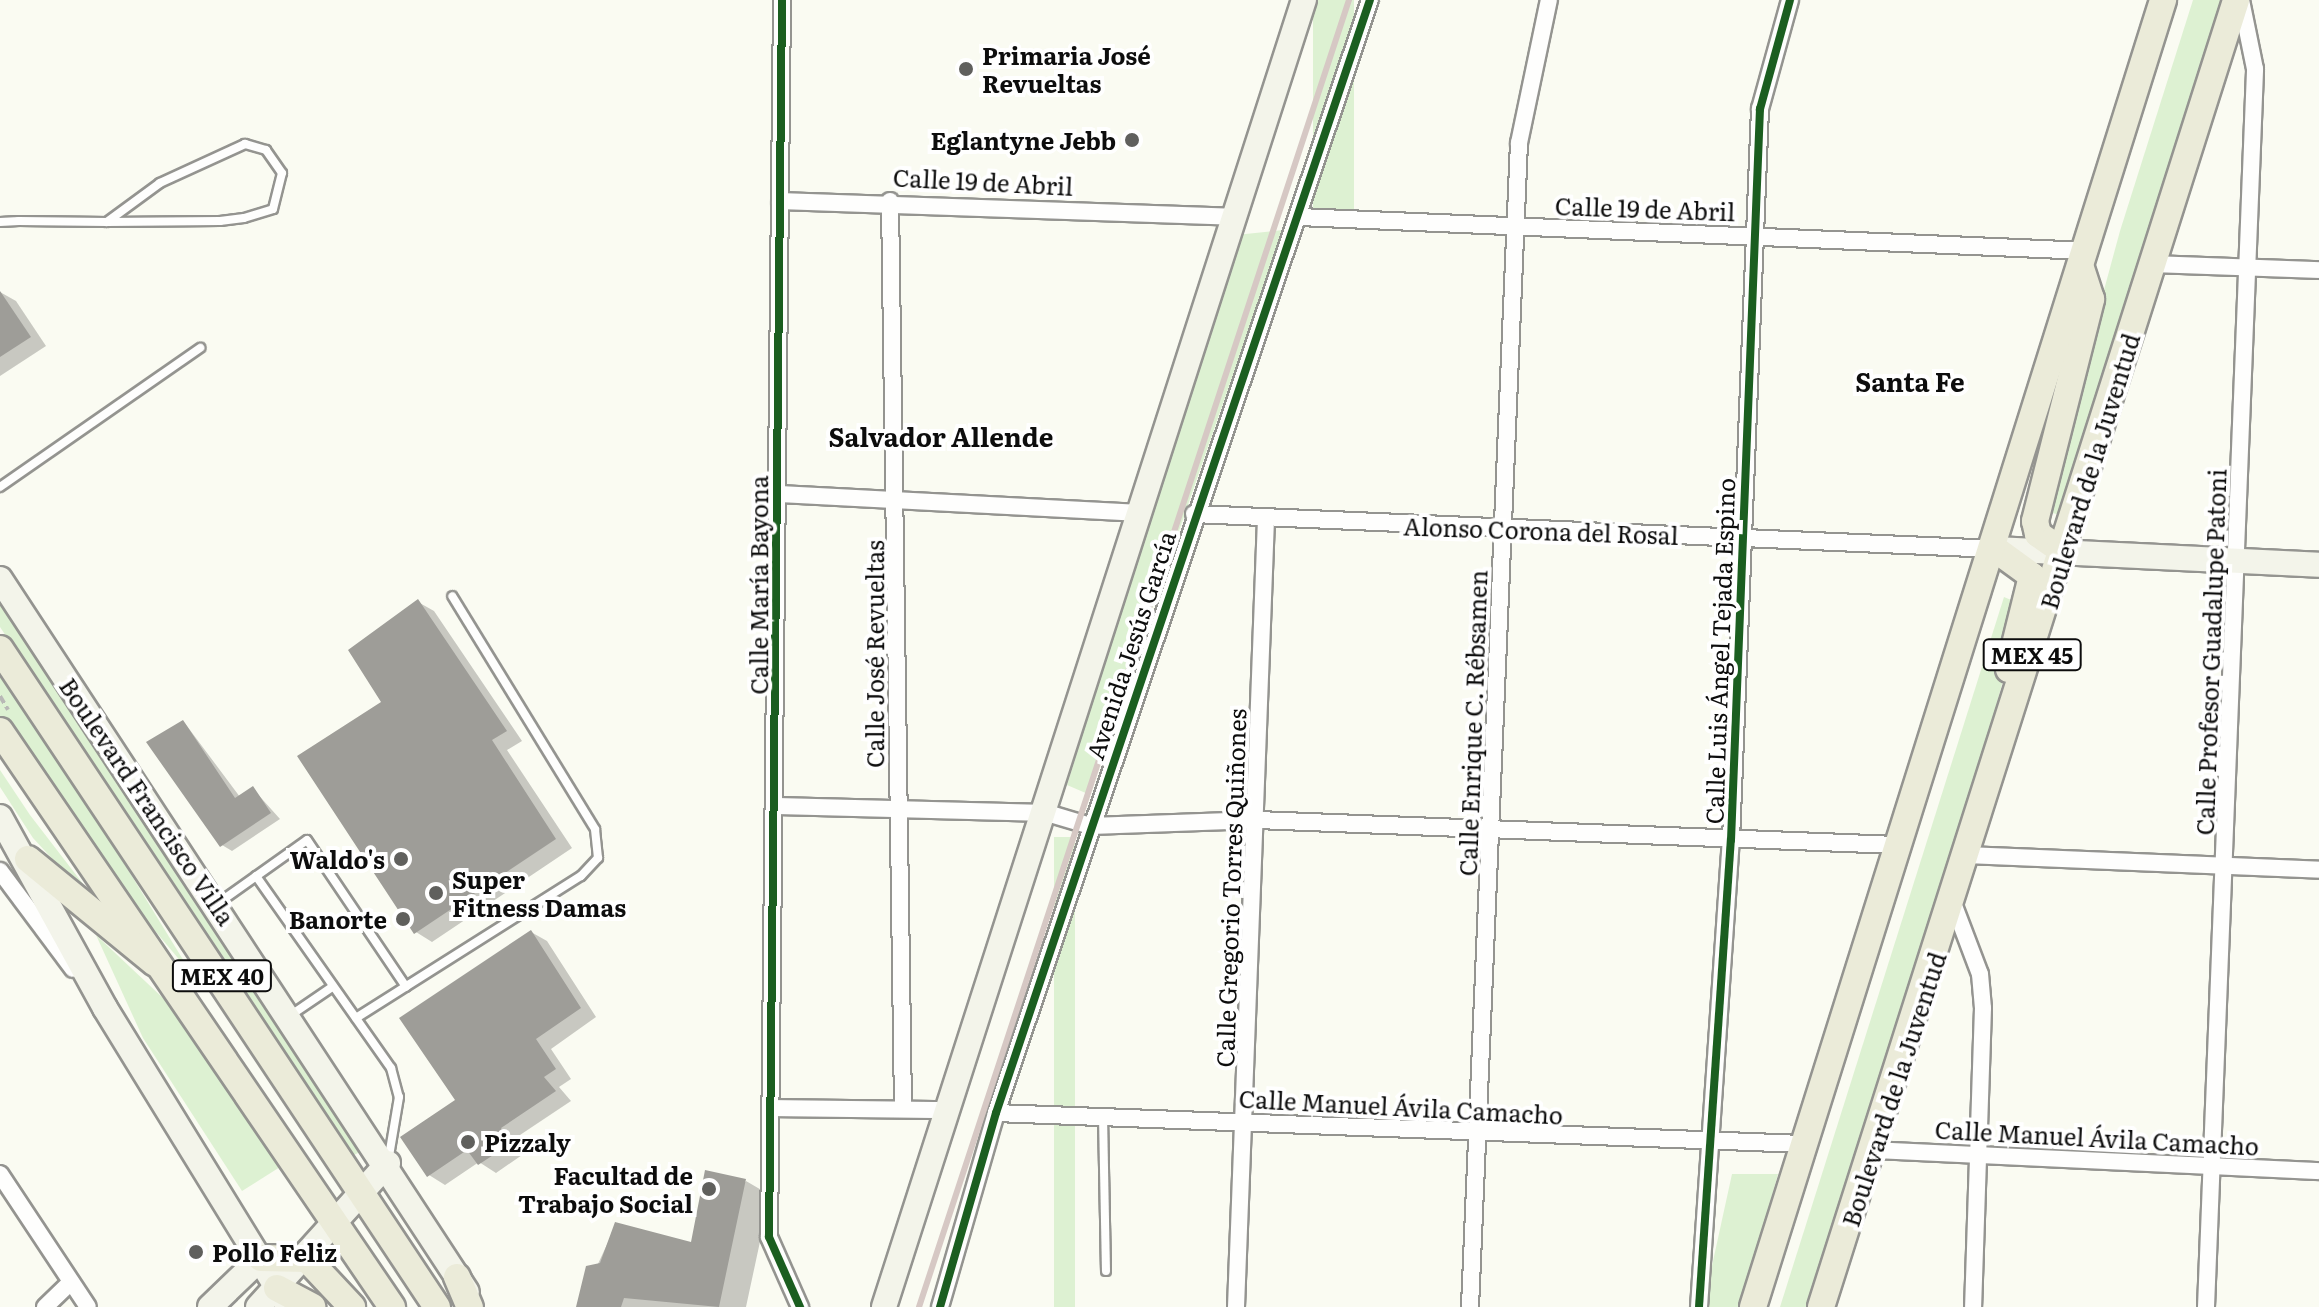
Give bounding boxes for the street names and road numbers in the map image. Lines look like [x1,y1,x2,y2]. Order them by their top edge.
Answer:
street label: Calle 19 de Abril [892,162,1074,200]
street label: Calle 19 de Abril [1554,190,1736,226]
street label: Boulevard de la Juventud [2033,330,2145,612]
street label: Calle Profesor Guadalupe Patoni [2189,468,2231,836]
street label: Calle María Bayona [744,475,772,695]
street label: Calle Luis Ángel Tejada Espino [1699,477,1739,825]
street label: Alonso Corona del Rosal [1403,511,1679,549]
street label: Avenida Jesús García [1079,527,1181,763]
street label: Calle José Revueltas [860,540,888,768]
street label: Calle Enrique C. Rébsamen [1452,569,1492,877]
road number: MEX 45 [1982,637,2082,673]
street label: Boulevard Francisco Villa [54,672,242,930]
street label: Calle Gregorio Torres Quiñones [1209,708,1251,1068]
street label: Boulevard de la Juventud [1835,948,1951,1230]
road number: MEX 40 [170,958,274,994]
street label: Calle Manuel Ávila Camacho [1238,1083,1564,1129]
street label: Calle Manuel Ávila Camacho [1934,1114,2260,1160]

